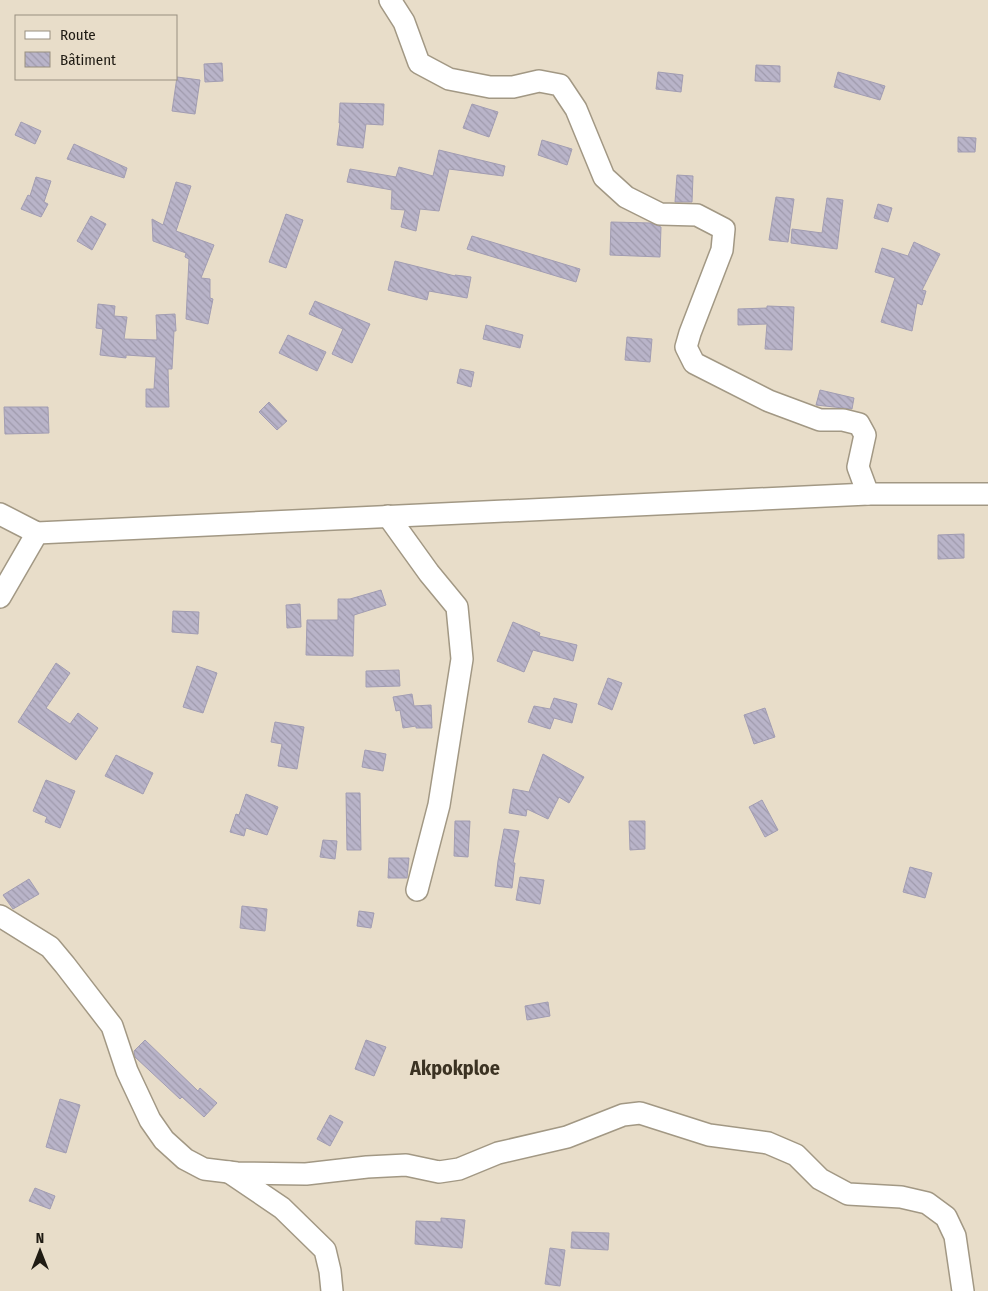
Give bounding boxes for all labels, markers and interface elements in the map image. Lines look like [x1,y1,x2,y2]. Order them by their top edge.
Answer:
legend [15,15,178,80]
text: Route [60,26,96,44]
text: Bâtiment [60,51,116,69]
district label: Akpokploe [409,1056,500,1080]
north arrow [15,1226,65,1276]
text: N [36,1230,44,1247]

